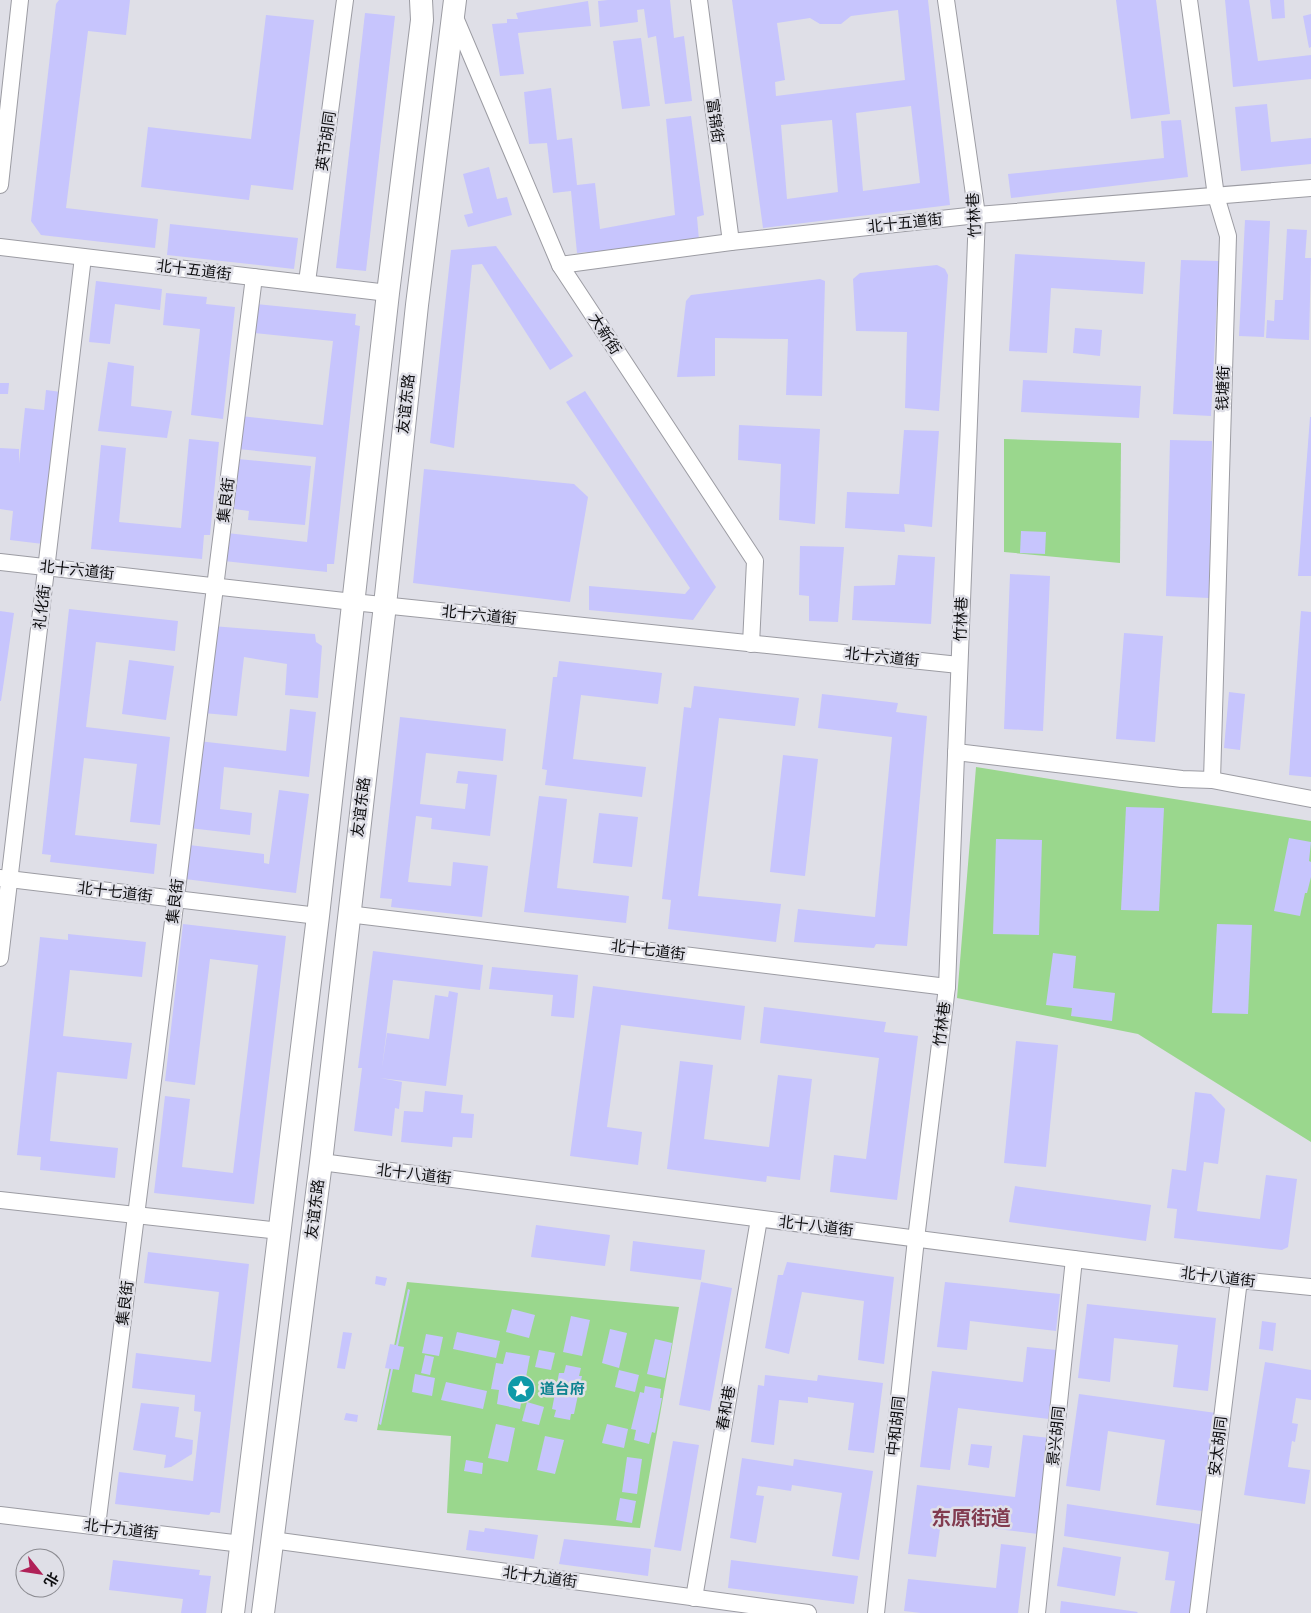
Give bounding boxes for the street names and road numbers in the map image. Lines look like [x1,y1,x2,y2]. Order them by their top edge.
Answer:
street label: 富锦街 [701,97,729,145]
street label: 英节胡同 [311,110,341,172]
street label: 竹林巷 [962,192,986,238]
street label: 北十五道街 [867,208,943,238]
street label: 北十五道街 [155,255,233,285]
street label: 大新街 [584,309,626,359]
street label: 钱塘街 [1211,365,1235,411]
street label: 友谊东路 [392,373,420,435]
street label: 集良街 [212,476,240,524]
street label: 北十六道街 [39,555,115,585]
street label: 礼化街 [28,583,56,631]
street label: 竹林巷 [949,596,973,642]
street label: 北十六道街 [441,600,517,630]
street label: 北十六道街 [844,642,920,672]
street label: 友谊东路 [346,776,376,838]
street label: 北十七道街 [76,877,154,907]
street label: 集良街 [161,877,189,925]
street label: 北十七道街 [609,935,687,965]
street label: 竹林巷 [928,1000,956,1048]
street label: 北十八道街 [375,1159,453,1189]
street label: 友谊东路 [300,1178,330,1240]
street label: 北十八道街 [777,1211,855,1241]
street label: 北十八道街 [1179,1262,1257,1292]
street label: 集良街 [111,1279,139,1327]
street label: 春和巷 [711,1384,741,1432]
street label: 中和胡同 [882,1395,910,1457]
street label: 景兴胡同 [1042,1405,1070,1467]
street label: 安太胡同 [1203,1415,1233,1477]
street label: 北十九道街 [82,1514,160,1544]
street label: 北十九道街 [501,1561,579,1593]

